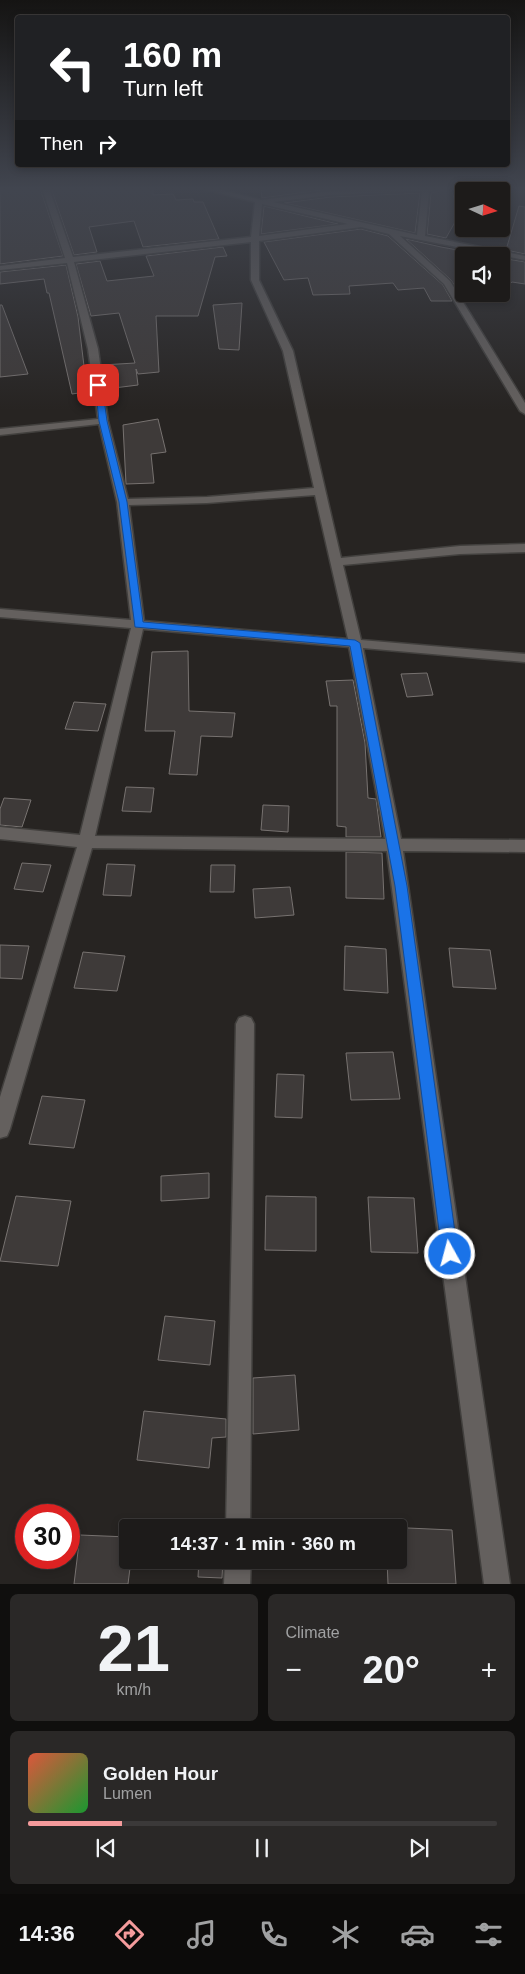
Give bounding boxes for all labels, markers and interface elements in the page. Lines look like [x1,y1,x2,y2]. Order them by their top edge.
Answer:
icon: left [40,35,105,100]
text: 160 m [123,35,222,74]
text: Turn left [123,76,203,101]
icon: right [93,130,121,158]
text: Then [40,133,83,154]
north arrow [455,182,510,238]
map controls [455,182,510,302]
button: sound [455,247,510,302]
pin [77,364,119,406]
icon: arrive [84,371,112,399]
position arrow [423,1227,475,1279]
speed limit sign: 30 [15,1504,80,1569]
text: 14:37 · 1 min · 360 m [170,1533,356,1554]
text: 21 [98,1612,170,1685]
text: Climate [286,1624,340,1641]
text: 20° [363,1649,420,1691]
text: − [286,1654,302,1685]
text: + [481,1654,497,1685]
text: km/h [116,1681,151,1698]
text: Golden Hour [103,1763,218,1784]
text: Lumen [103,1785,152,1802]
icon: previous [92,1834,120,1862]
icon: pause [248,1834,276,1862]
icon: next [405,1834,433,1862]
icon: directions [112,1917,147,1952]
icon: music [184,1917,219,1952]
icon: phone [256,1917,291,1952]
icon: climate [328,1917,363,1952]
icon: car [400,1917,435,1952]
icon: filters [471,1917,506,1952]
text: 14:36 [18,1921,75,1946]

